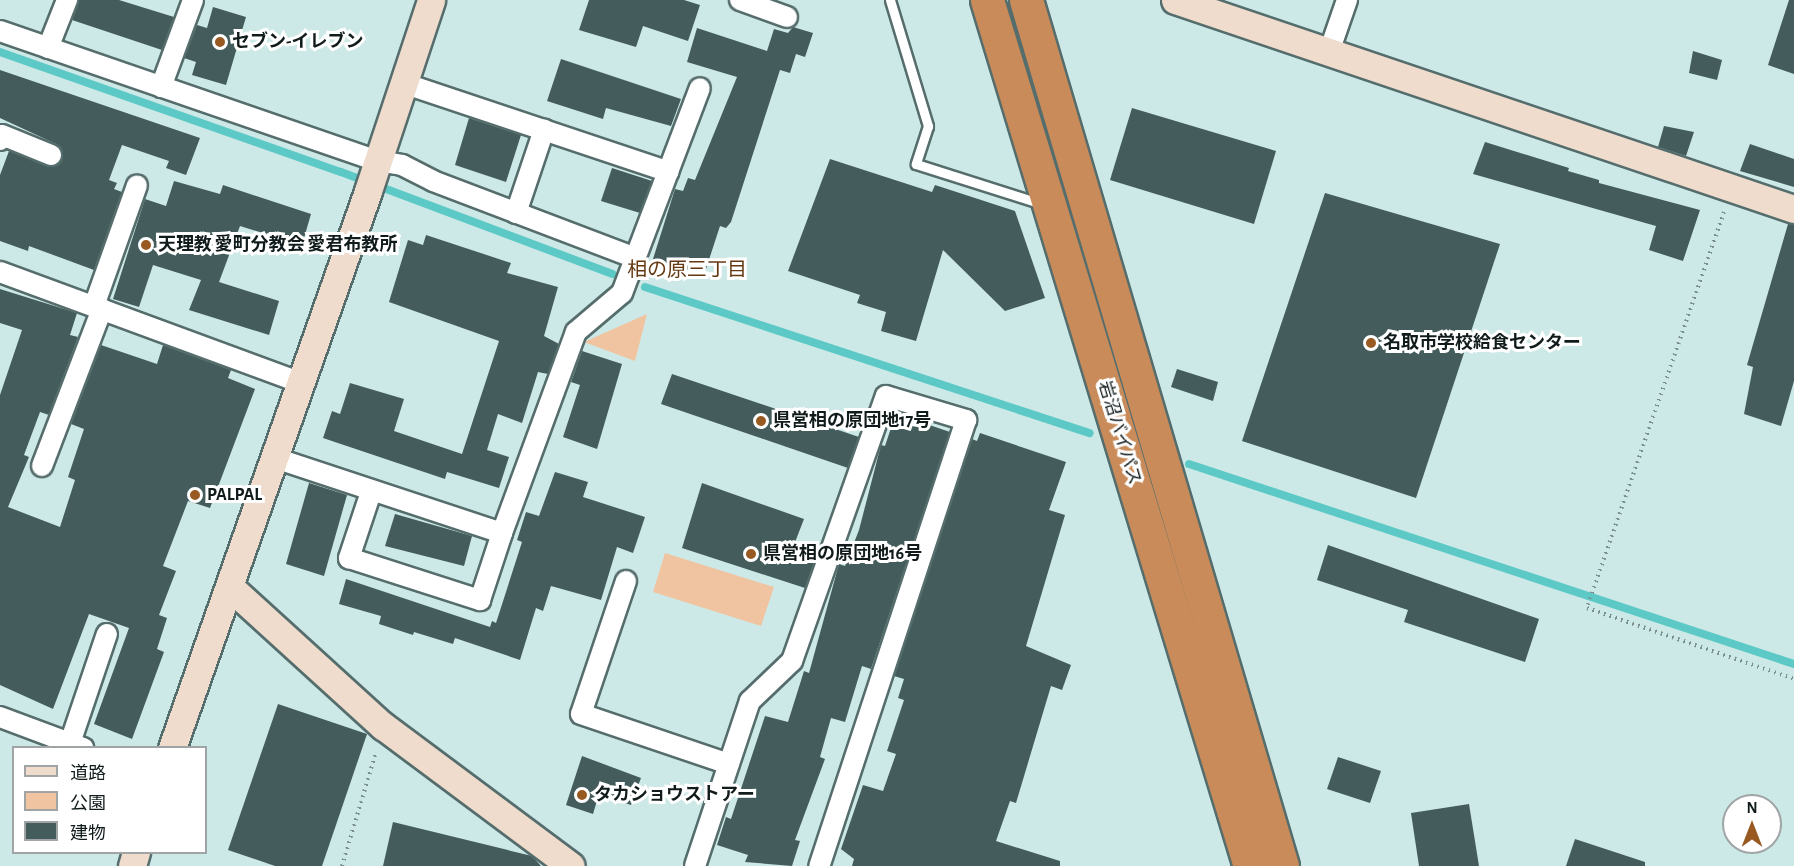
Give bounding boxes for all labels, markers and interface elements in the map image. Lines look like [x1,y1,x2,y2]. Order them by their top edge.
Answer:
place label: セブン-イレブン [232,31,363,53]
marker: セブン-イレブン [213,35,227,49]
place label: 天理教 愛町分教会 愛君布教所 [158,234,397,256]
marker: 天理教 愛町分教会 愛君布教所 [139,238,153,252]
district label: 相の原三丁目 [627,258,747,282]
place label: 名取市学校給食センター [1383,332,1581,354]
marker: 名取市学校給食センター [1364,336,1378,350]
street label: 岩沼バイパス [1093,378,1145,488]
place label: 県営相の原団地17号 [773,410,931,432]
marker: 県営相の原団地17号 [754,414,768,428]
place label: PALPAL [207,484,262,506]
marker: PALPAL [188,488,202,502]
place label: 県営相の原団地16号 [763,543,922,565]
marker: 県営相の原団地16号 [744,547,758,561]
legend [12,746,207,854]
text: 道路 [70,765,106,783]
place label: タカショウストアー [594,784,755,806]
marker: タカショウストアー [575,788,589,802]
north arrow [1722,794,1782,854]
text: 公園 [70,795,106,813]
text: N [1746,800,1758,816]
text: 建物 [70,825,106,843]

